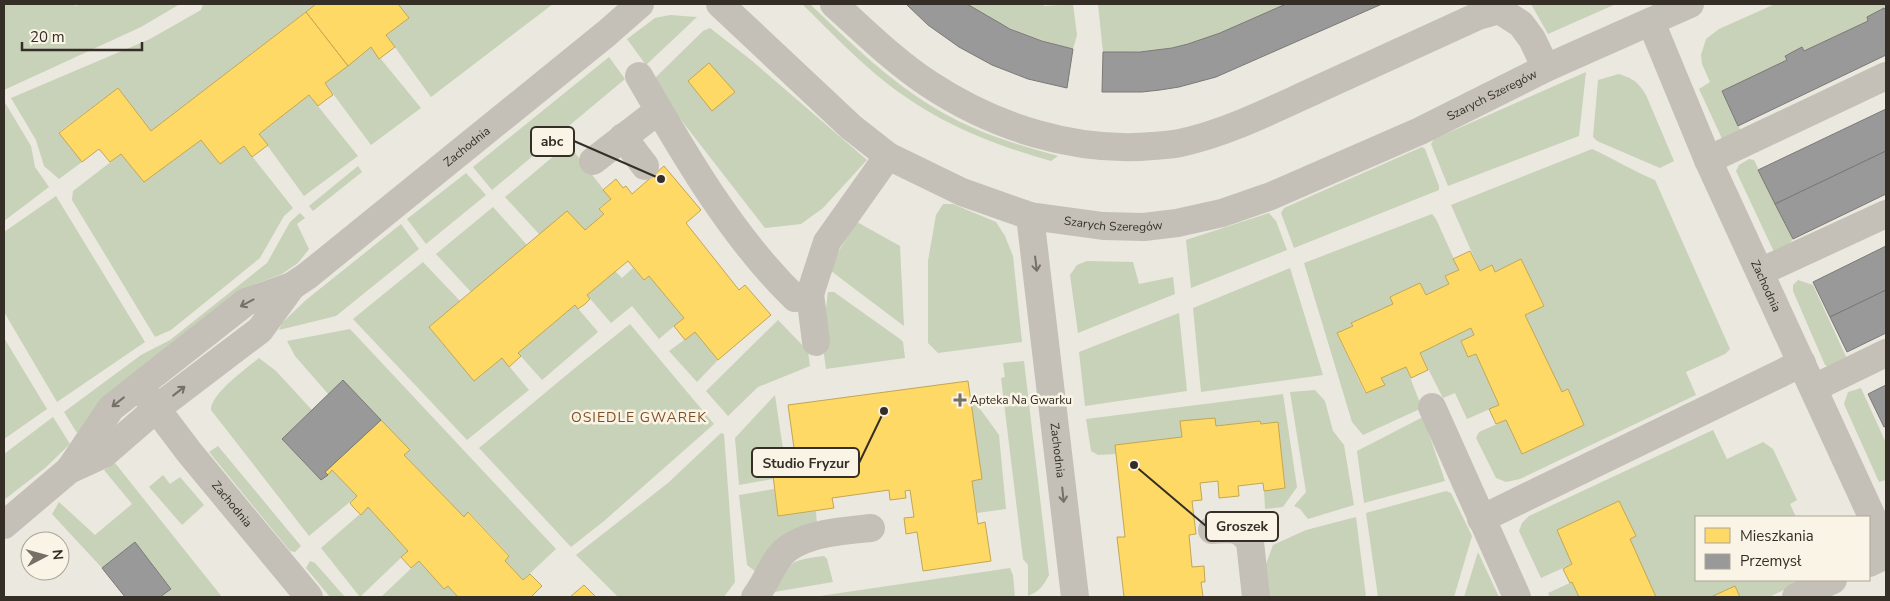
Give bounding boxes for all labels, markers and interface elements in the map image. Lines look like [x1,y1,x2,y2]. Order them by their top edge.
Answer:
scale bar [22,20,142,52]
text: 20 m [30,27,65,47]
street label: Szarych Szeregów [1444,66,1540,124]
street label: Zachodnia [440,123,493,170]
callout: abc [531,127,574,156]
text: abc [541,132,564,151]
street label: Szarych Szeregów [1063,213,1164,235]
one-way arrow [1031,256,1041,272]
street label: Zachodnia [1747,257,1785,315]
one-way arrow [239,298,254,308]
one-way arrow [172,386,185,397]
place label: Apteka Na Gwarku [970,392,1072,408]
marker: Apteka Na Gwarku [954,394,966,406]
one-way arrow [112,397,125,408]
district label: OSIEDLE GWAREK [571,408,707,427]
street label: Zachodnia [1046,422,1069,479]
callout: Studio Fryzur [752,448,859,477]
text: Studio Fryzur [762,454,850,473]
street label: Zachodnia [208,478,256,531]
one-way arrow [1058,487,1068,503]
callout: Groszek [1206,512,1278,541]
legend [1695,516,1870,581]
text: Groszek [1216,517,1269,536]
text: Mieszkania [1740,526,1814,546]
north arrow [20,531,70,581]
text: N [47,548,67,561]
text: Przemysł [1740,551,1802,571]

